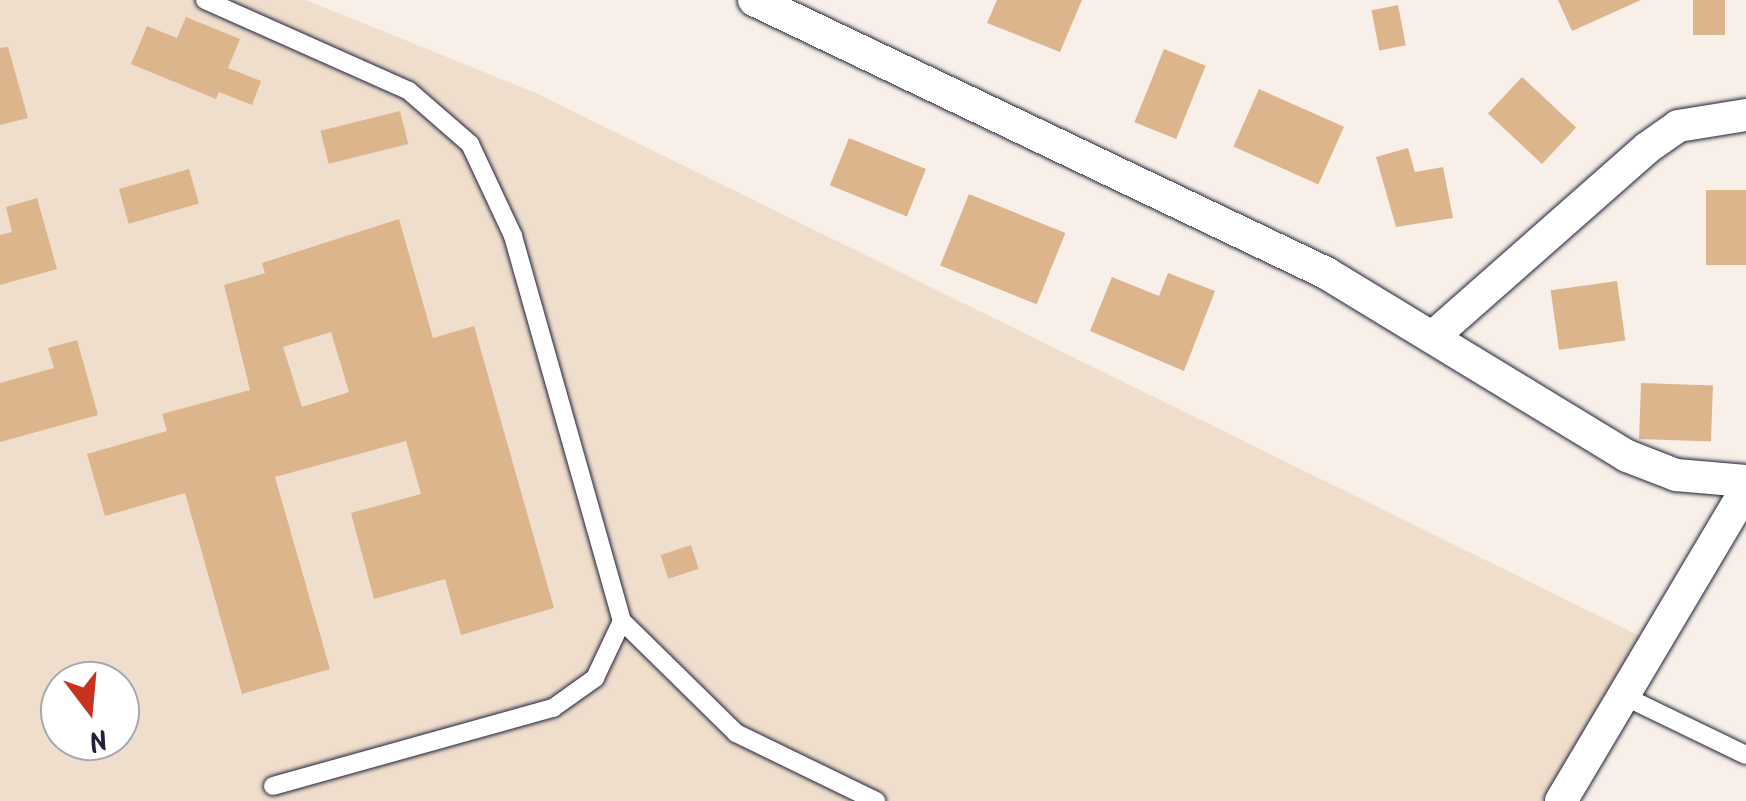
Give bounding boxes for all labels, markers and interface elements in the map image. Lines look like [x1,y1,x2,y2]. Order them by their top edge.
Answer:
north arrow [40,661,140,761]
text: N [83,714,113,762]

